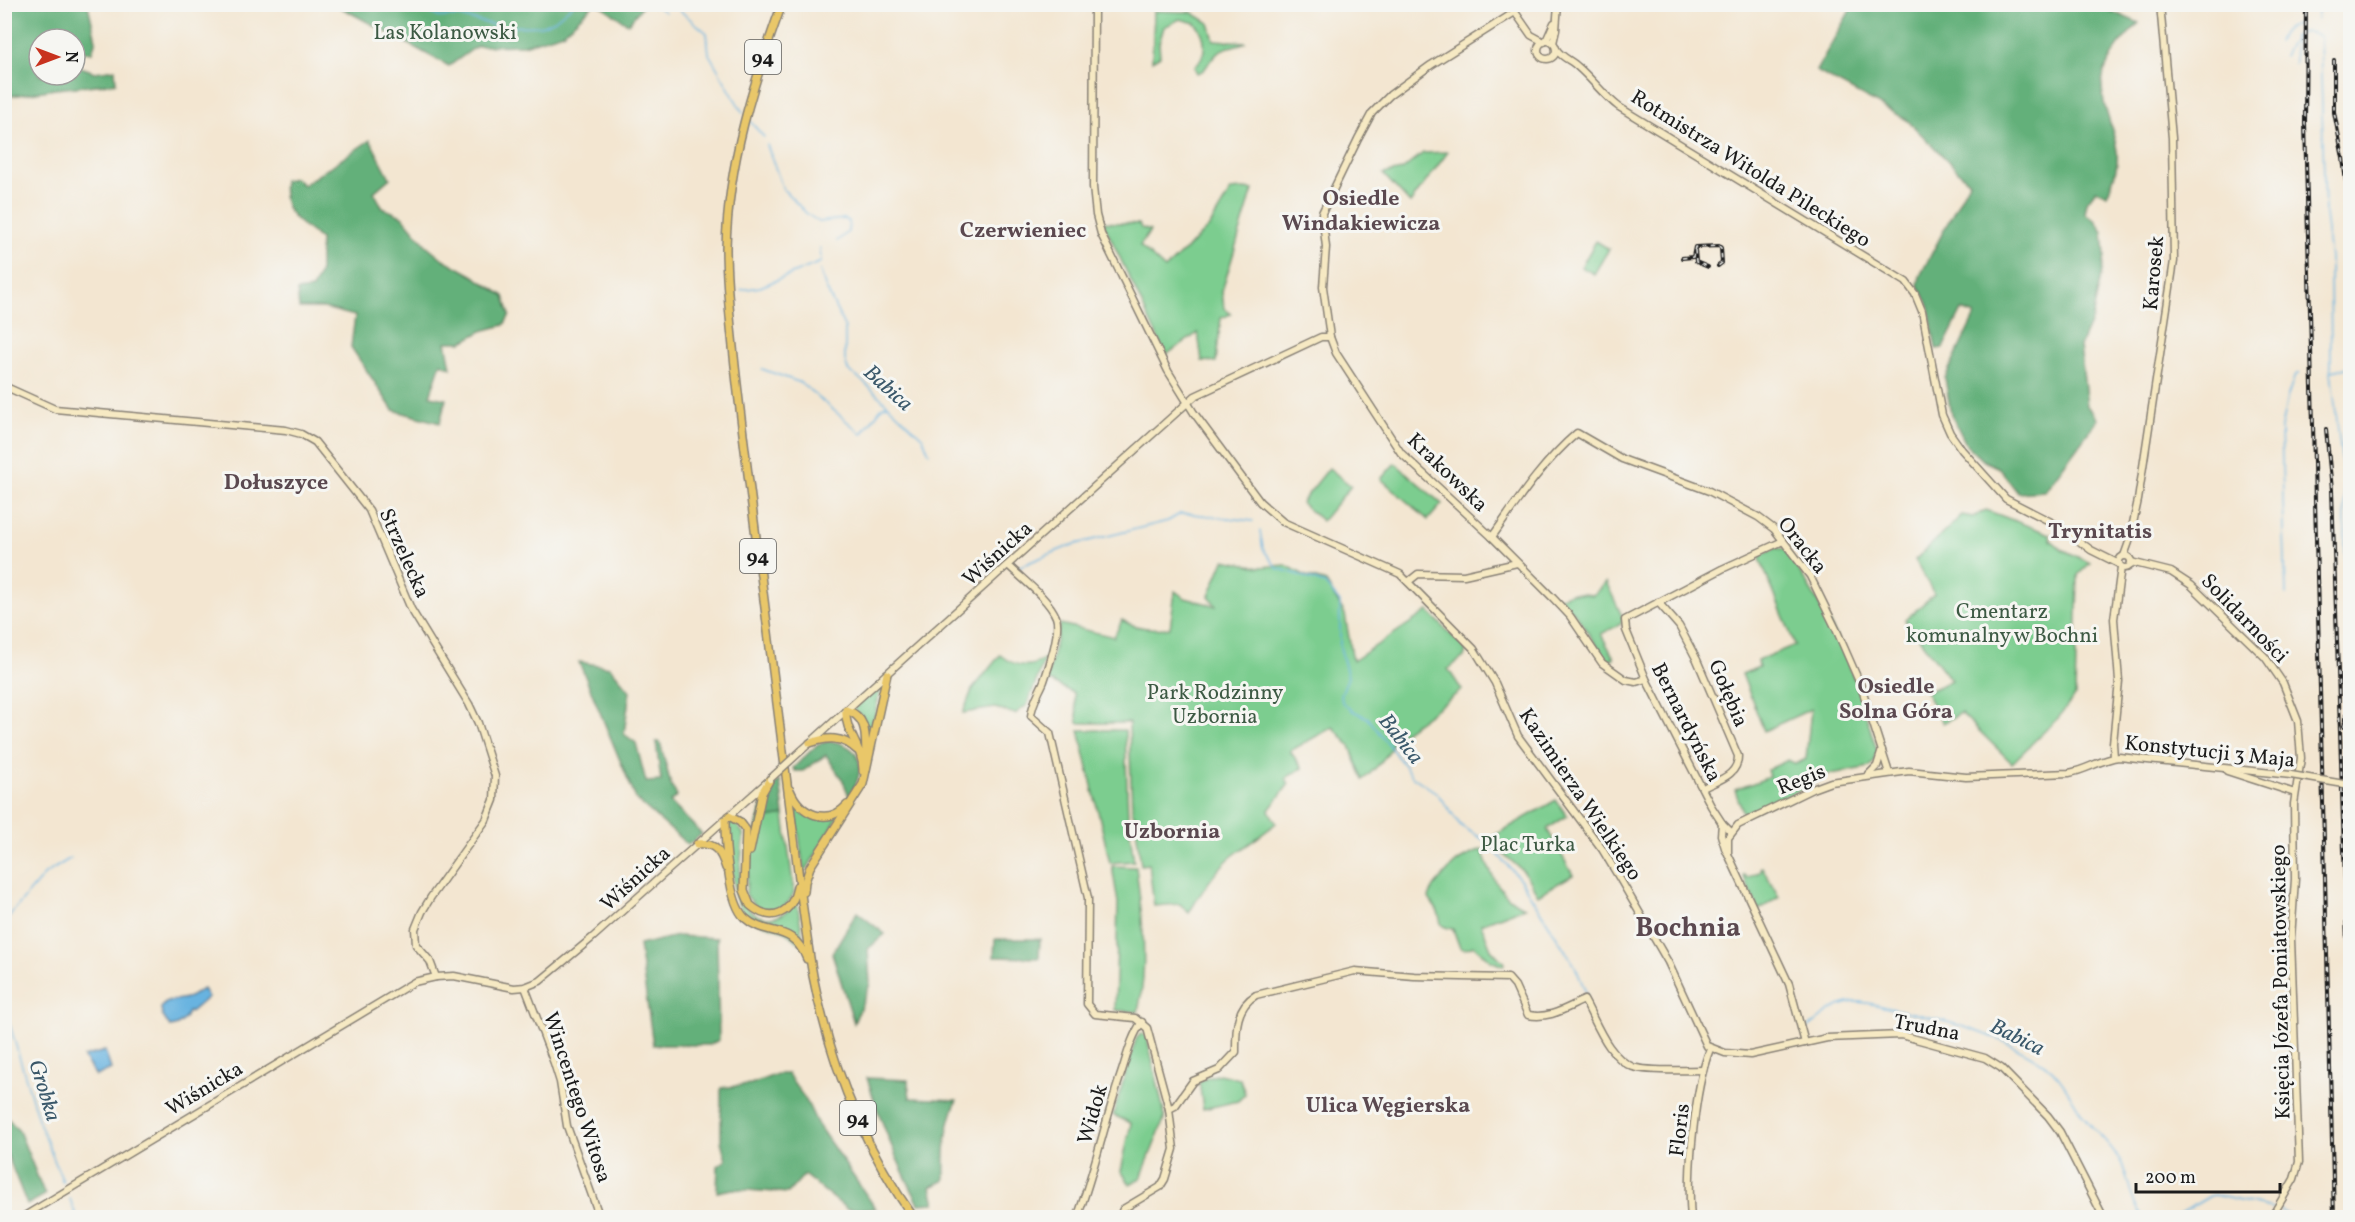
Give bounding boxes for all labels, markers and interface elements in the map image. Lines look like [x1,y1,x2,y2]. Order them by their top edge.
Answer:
park label: Las Kolanowski [373,19,517,48]
north arrow [27,27,87,87]
road number: 94 [745,40,781,74]
text: N [59,51,81,63]
street label: Rotmistrza Witolda Pileckiego [1625,83,1876,255]
district label: Osiedle Windakiewicza [1282,184,1440,240]
district label: Czerwieniec [960,216,1086,247]
street label: Karosek [2137,234,2172,312]
water label: Babica [856,358,919,420]
street label: Krakowska [1400,427,1494,519]
district label: Dołuszyce [224,468,328,499]
street label: Strzelecka [371,504,436,603]
street label: Oracka [1770,511,1833,581]
street label: Wiśnicka [957,515,1039,593]
district label: Trynitatis [2048,517,2152,548]
road number: 94 [740,539,776,573]
street label: Solidarności [2194,568,2294,670]
park label: Cmentarz komunalny w Bochni [1906,598,2098,651]
street label: Gołębia [1700,655,1755,732]
street label: Bernardyńska [1643,658,1728,787]
district label: Osiedle Solna Góra [1839,672,1953,728]
park label: Park Rodzinny Uzbornia [1147,679,1284,732]
street label: Kazimierza Wielkiego [1511,703,1648,887]
water label: Babica [1370,707,1430,772]
street label: Konstytucji 3 Maja [2123,729,2297,776]
street label: Regis [1773,758,1830,803]
district label: Uzbornia [1124,817,1220,848]
park label: Plac Turka [1480,831,1576,860]
street label: Wiśnicka [595,840,677,918]
street label: Księcia Józefa Poniatowskiego [2265,844,2298,1120]
district label: Bochnia [1635,910,1741,948]
street label: Wincentego Witosa [535,1008,618,1187]
street label: Trudna [1891,1008,1962,1049]
water label: Babica [1984,1012,2049,1065]
street label: Wiśnicka [161,1055,249,1124]
water label: Grobka [20,1056,68,1125]
street label: Widok [1071,1081,1116,1148]
district label: Ulica Węgierska [1306,1091,1470,1122]
road number: 94 [840,1101,876,1135]
street label: Floris [1663,1102,1698,1158]
scale bar [2136,1156,2280,1194]
text: 200 m [2145,1166,2196,1191]

